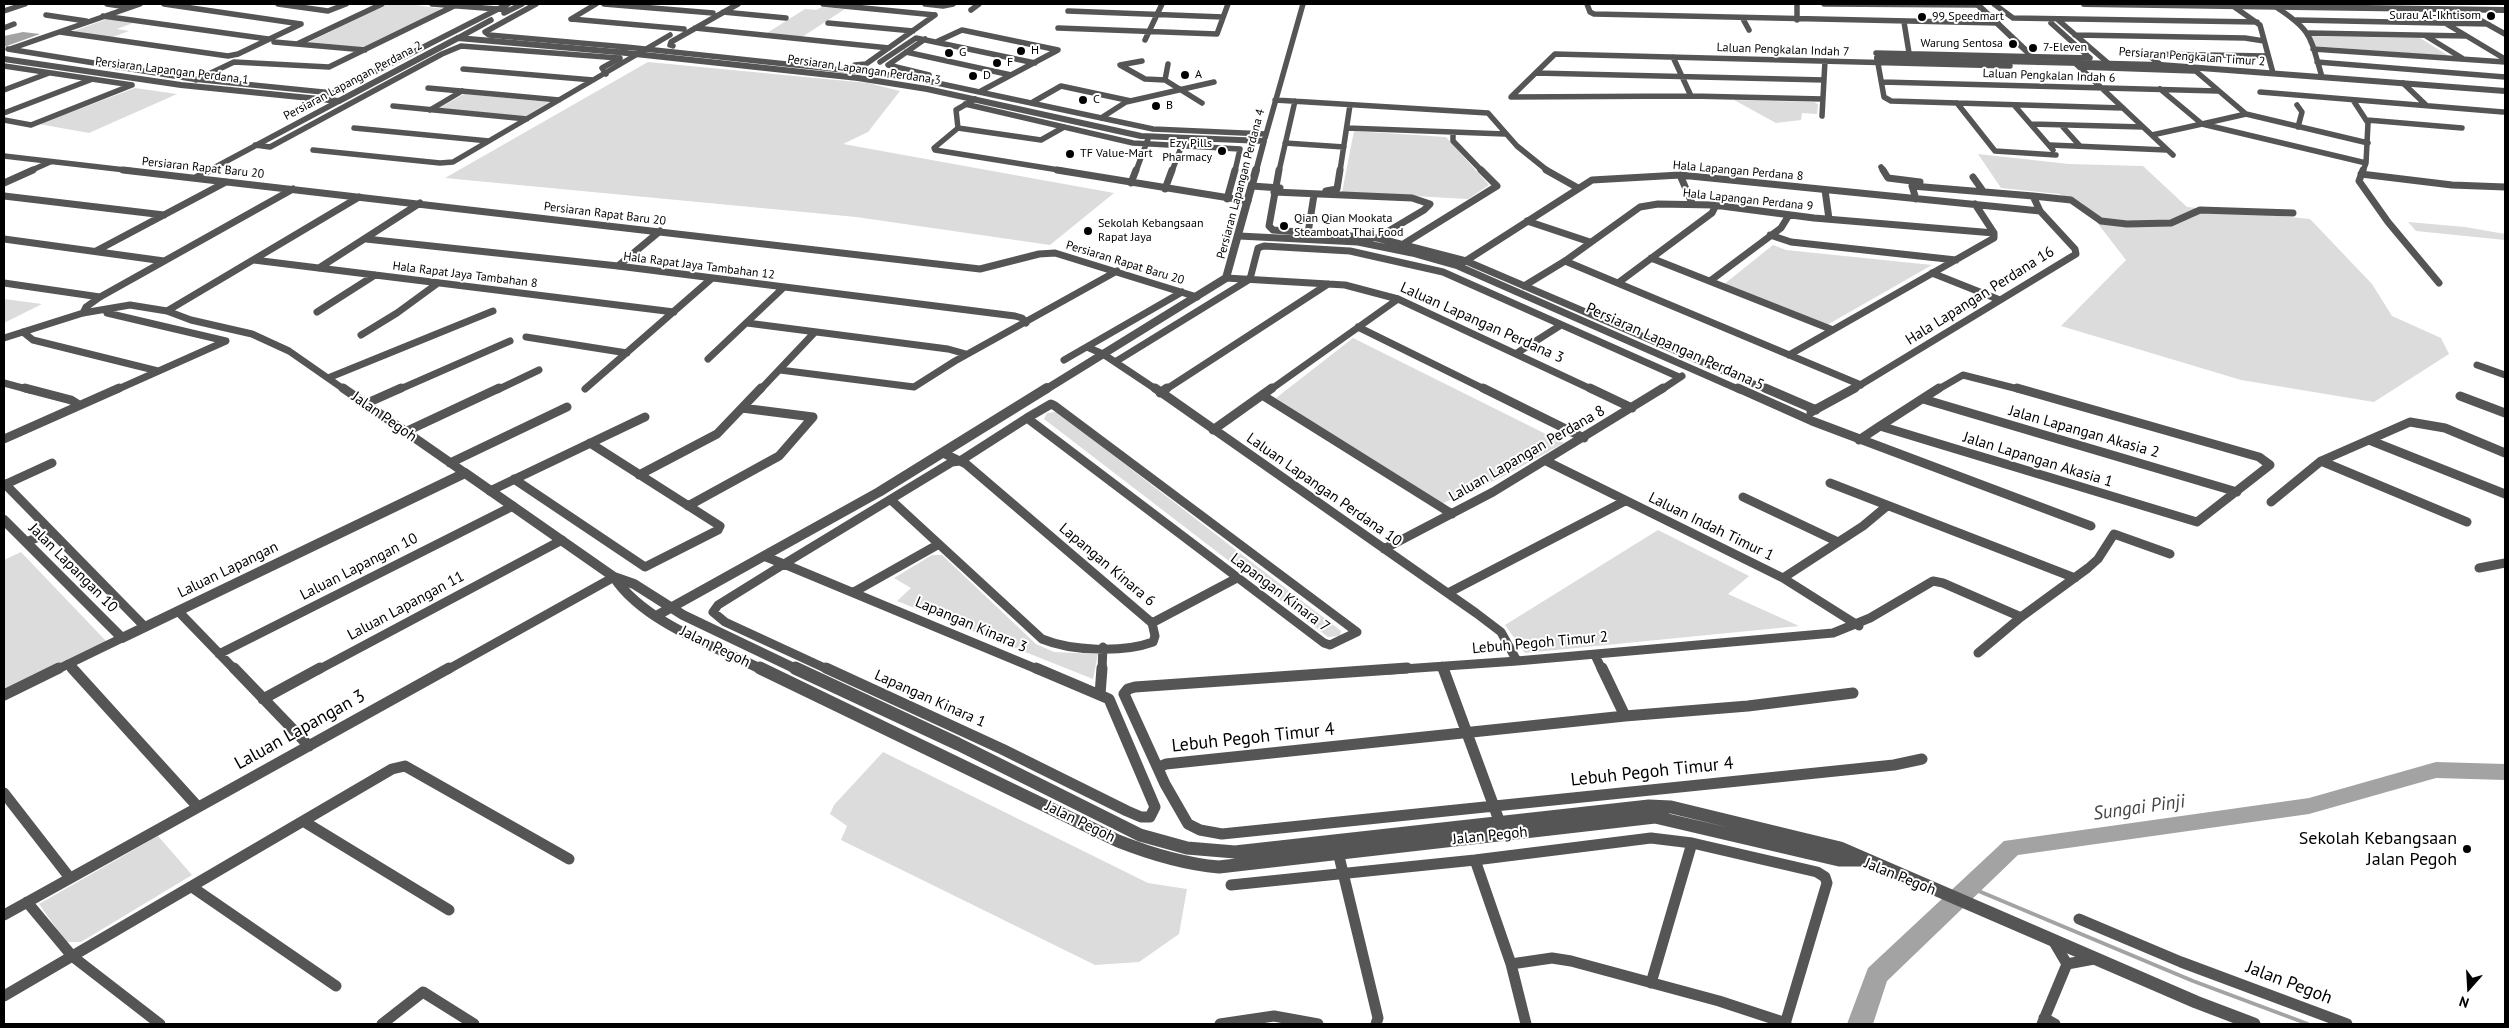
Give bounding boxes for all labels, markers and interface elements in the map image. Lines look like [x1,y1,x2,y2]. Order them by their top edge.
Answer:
place label: Surau Al-Ikhtisom [2389,9,2481,23]
place label: 99 Speedmart [1932,10,2004,24]
marker: Surau Al-Ikhtisom [2485,10,2497,22]
marker: 99 Speedmart [1916,11,1928,23]
place label: Warung Sentosa [1920,37,2003,51]
street label: Persiaran Lapangan Perdana 2 [281,38,425,124]
marker: Warung Sentosa [2007,38,2019,50]
street label: Laluan Pengkalan Indah 7 [1716,40,1850,60]
place label: 7-Eleven [2043,41,2087,55]
marker: 7-Eleven [2027,42,2039,54]
place label: H [1031,44,1039,58]
marker: H [1015,45,1027,57]
street label: Persiaran Pengkalan Timur 2 [2118,45,2266,69]
place label: G [959,46,966,60]
marker: G [943,47,955,59]
street label: Persiaran Lapangan Perdana 3 [786,52,942,88]
street label: Persiaran Lapangan Perdana 1 [94,54,250,88]
place label: F [1007,56,1013,70]
marker: F [991,57,1003,69]
street label: Laluan Pengkalan Indah 6 [1982,66,2116,86]
place label: A [1195,68,1202,82]
place label: D [983,69,991,83]
marker: A [1179,69,1191,81]
marker: D [967,70,979,82]
place label: C [1093,93,1100,107]
marker: C [1077,94,1089,106]
place label: B [1166,99,1173,113]
marker: B [1150,100,1162,112]
street label: Persiaran Lapangan Perdana 4 [1214,107,1268,261]
place label: Ezy Pills Pharmacy [1162,137,1212,165]
marker: Ezy Pills Pharmacy [1216,145,1228,157]
place label: TF Value-Mart [1080,147,1153,161]
marker: TF Value-Mart [1064,148,1076,160]
street label: Persiaran Rapat Baru 20 [141,154,265,182]
street label: Hala Lapangan Perdana 8 [1672,158,1804,184]
street label: Hala Lapangan Perdana 9 [1682,186,1814,214]
street label: Persiaran Rapat Baru 20 [543,199,667,229]
place label: Qian Qian Mookata Steamboat Thai Food [1294,212,1403,240]
place label: Sekolah Kebangsaan Rapat Jaya [1098,217,1204,245]
marker: Qian Qian Mookata Steamboat Thai Food [1278,220,1290,232]
marker: Sekolah Kebangsaan Rapat Jaya [1082,225,1094,237]
street label: Persiaran Rapat Baru 20 [1064,238,1186,288]
street label: Hala Lapangan Perdana 16 [1902,243,2058,349]
street label: Hala Rapat Jaya Tambahan 12 [622,250,776,282]
street label: Hala Rapat Jaya Tambahan 8 [392,259,538,291]
street label: Laluan Lapangan Perdana 3 [1397,279,1567,367]
street label: Persiaran Lapangan Perdana 5 [1583,299,1767,395]
street label: Jalan Pegoh [348,388,420,446]
street label: Laluan Lapangan Perdana 8 [1446,402,1608,506]
street label: Jalan Lapangan Akasia 2 [2007,402,2161,462]
street label: Laluan Lapangan Perdana 10 [1243,429,1405,551]
street label: Jalan Lapangan Akasia 1 [1961,429,2115,491]
street label: Laluan Indah Timur 1 [1645,489,1777,565]
street label: Jalan Lapangan 10 [25,520,121,616]
street label: Lapangan Kinara 6 [1055,520,1159,610]
street label: Laluan Lapangan 10 [297,530,421,604]
street label: Laluan Lapangan [175,538,281,602]
street label: Lapangan Kinara 7 [1227,550,1333,636]
street label: Laluan Lapangan 11 [345,568,467,644]
street label: Lapangan Kinara 3 [912,593,1030,657]
street label: Jalan Pegoh [677,622,753,672]
street label: Lebuh Pegoh Timur 2 [1471,628,1609,658]
street label: Lapangan Kinara 1 [872,666,988,732]
street label: Laluan Lapangan 3 [231,685,369,775]
street label: Lebuh Pegoh Timur 4 [1170,719,1336,757]
street label: Lebuh Pegoh Timur 4 [1569,753,1735,791]
water label: Sungai Pinji [2092,790,2186,826]
street label: Jalan Pegoh [1042,797,1118,847]
street label: Jalan Pegoh [1452,823,1528,849]
place label: Sekolah Kebangsaan Jalan Pegoh [2299,828,2457,871]
marker: Sekolah Kebangsaan Jalan Pegoh [2461,843,2473,855]
street label: Jalan Pegoh [1862,855,1938,899]
street label: Jalan Pegoh [2243,957,2335,1009]
north arrow [2444,963,2494,1013]
text: N [2457,992,2471,1012]

